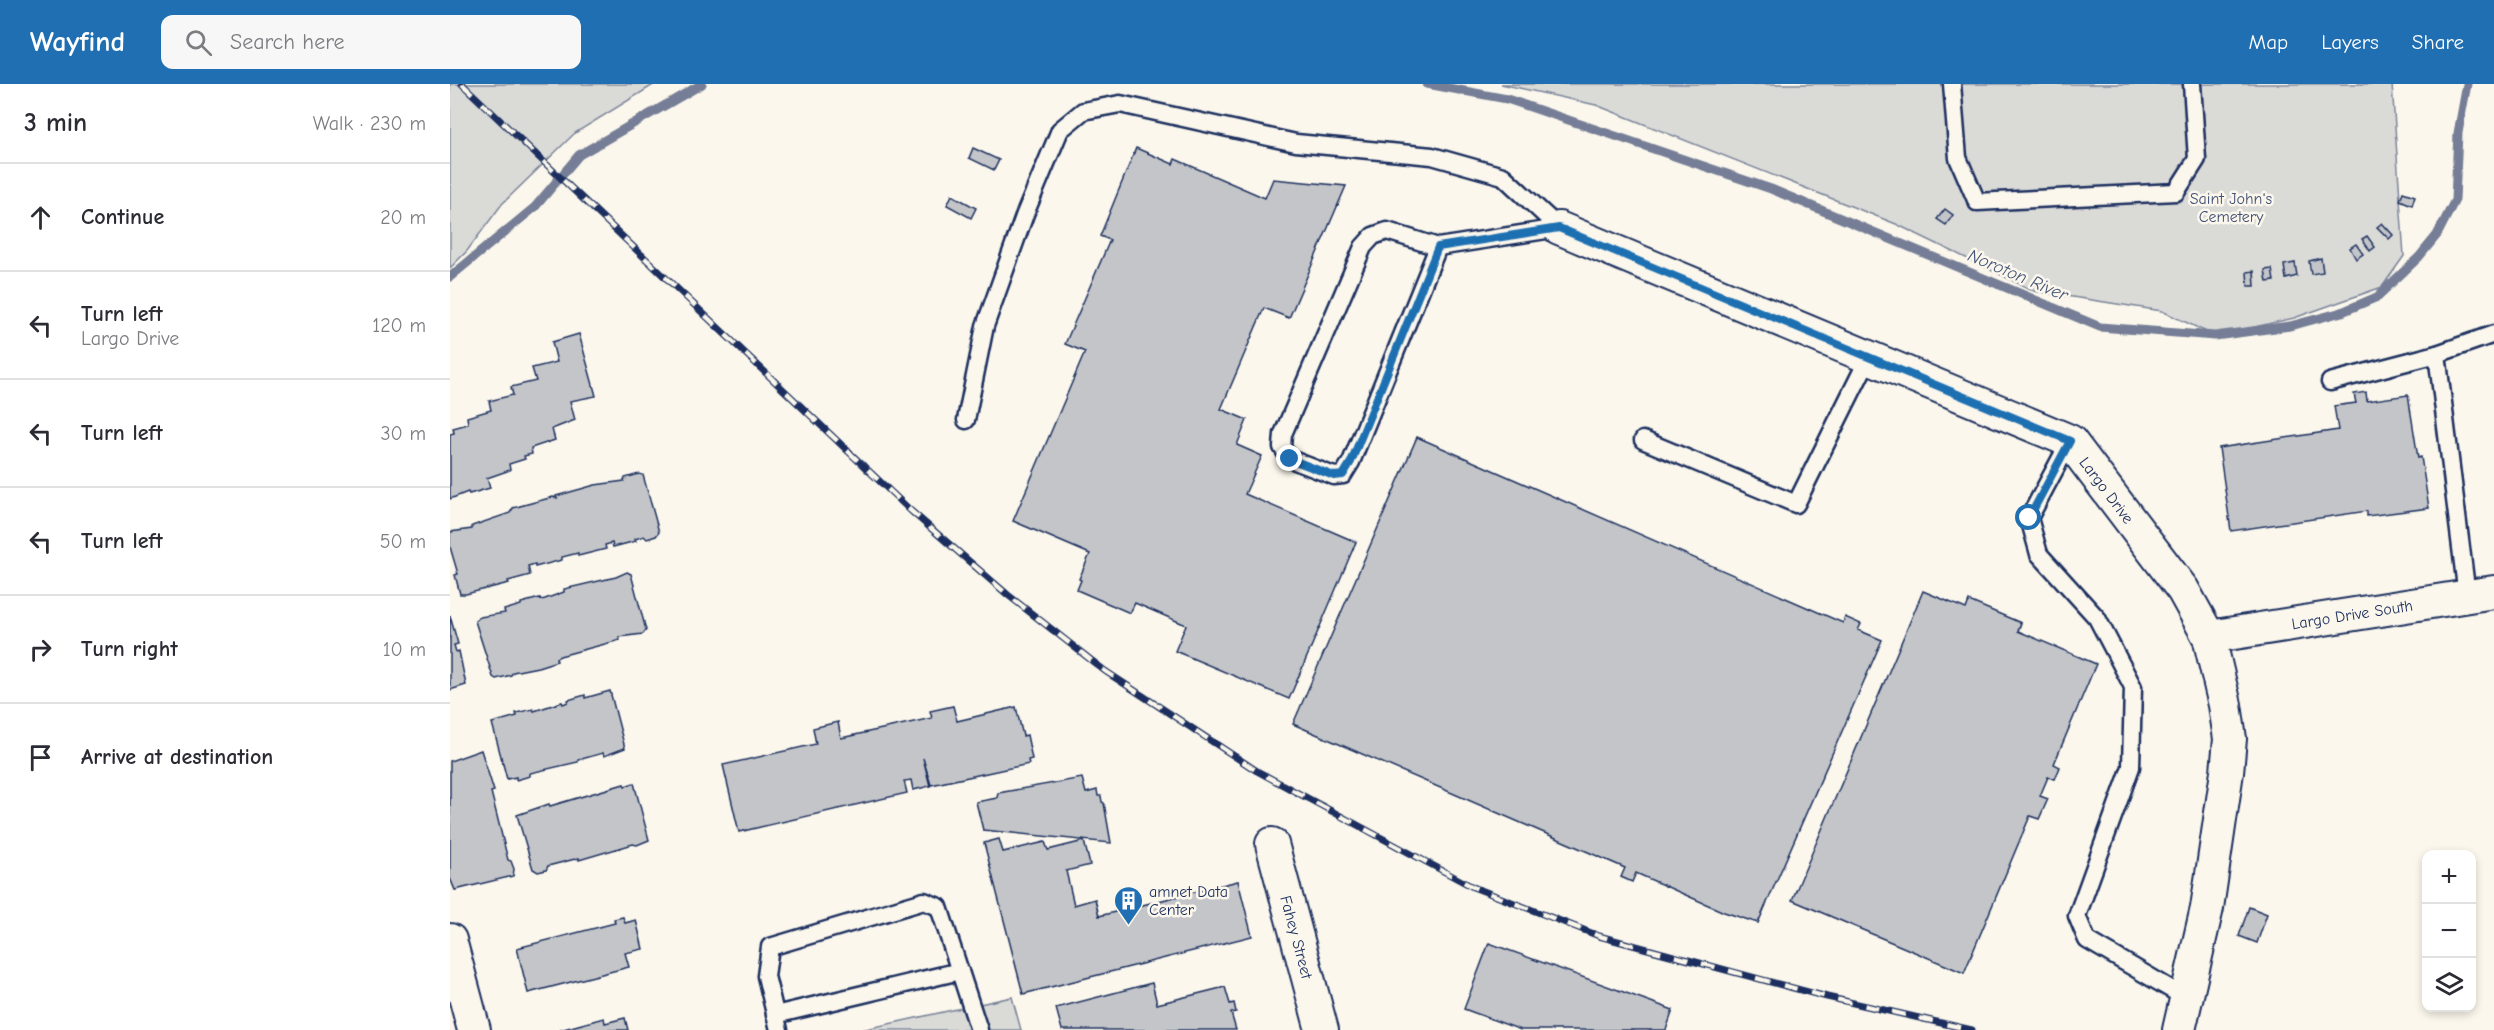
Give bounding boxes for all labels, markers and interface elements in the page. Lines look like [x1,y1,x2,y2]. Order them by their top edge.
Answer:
search box [161,15,581,69]
text: Wayfind [30,26,125,58]
icon: search [182,26,215,59]
text: Search here [230,29,345,55]
text: Map [2249,30,2288,54]
text: Layers [2321,30,2379,54]
text: Share [2412,30,2464,54]
text: 3 min [24,108,87,138]
text: Walk · 230 m [313,112,426,135]
park label: Saint John's Cemetery [2190,190,2273,226]
icon: ahead [24,201,57,234]
text: Continue [81,204,164,230]
text: 20 m [380,206,426,229]
water label: Noroton River [1964,245,2072,306]
text: Turn left [81,301,163,327]
icon: left [24,309,57,342]
text: 120 m [372,314,426,337]
text: Largo Drive [81,327,179,350]
icon: left [24,417,57,450]
text: Turn left [81,420,163,446]
text: 30 m [380,422,426,445]
route end [1276,445,1302,471]
street label: Largo Drive [2075,454,2137,527]
route start [2015,504,2041,530]
icon: left [24,525,57,558]
text: Turn left [81,528,163,554]
text: 50 m [380,530,426,553]
street label: Largo Drive South [2290,597,2414,633]
icon: right [24,633,57,666]
text: Turn right [81,636,178,662]
text: 10 m [383,638,426,661]
icon: arrive [24,741,57,774]
text: Arrive at destination [81,744,273,770]
map controls [2422,850,2476,1012]
button: + [2422,850,2476,904]
place label: amnet Data Center [1149,883,1228,919]
building icon: amnet Data Center [1112,884,1144,926]
street label: Fahey Street [1276,894,1316,981]
button: − [2422,904,2476,958]
button: layers [2422,958,2476,1012]

